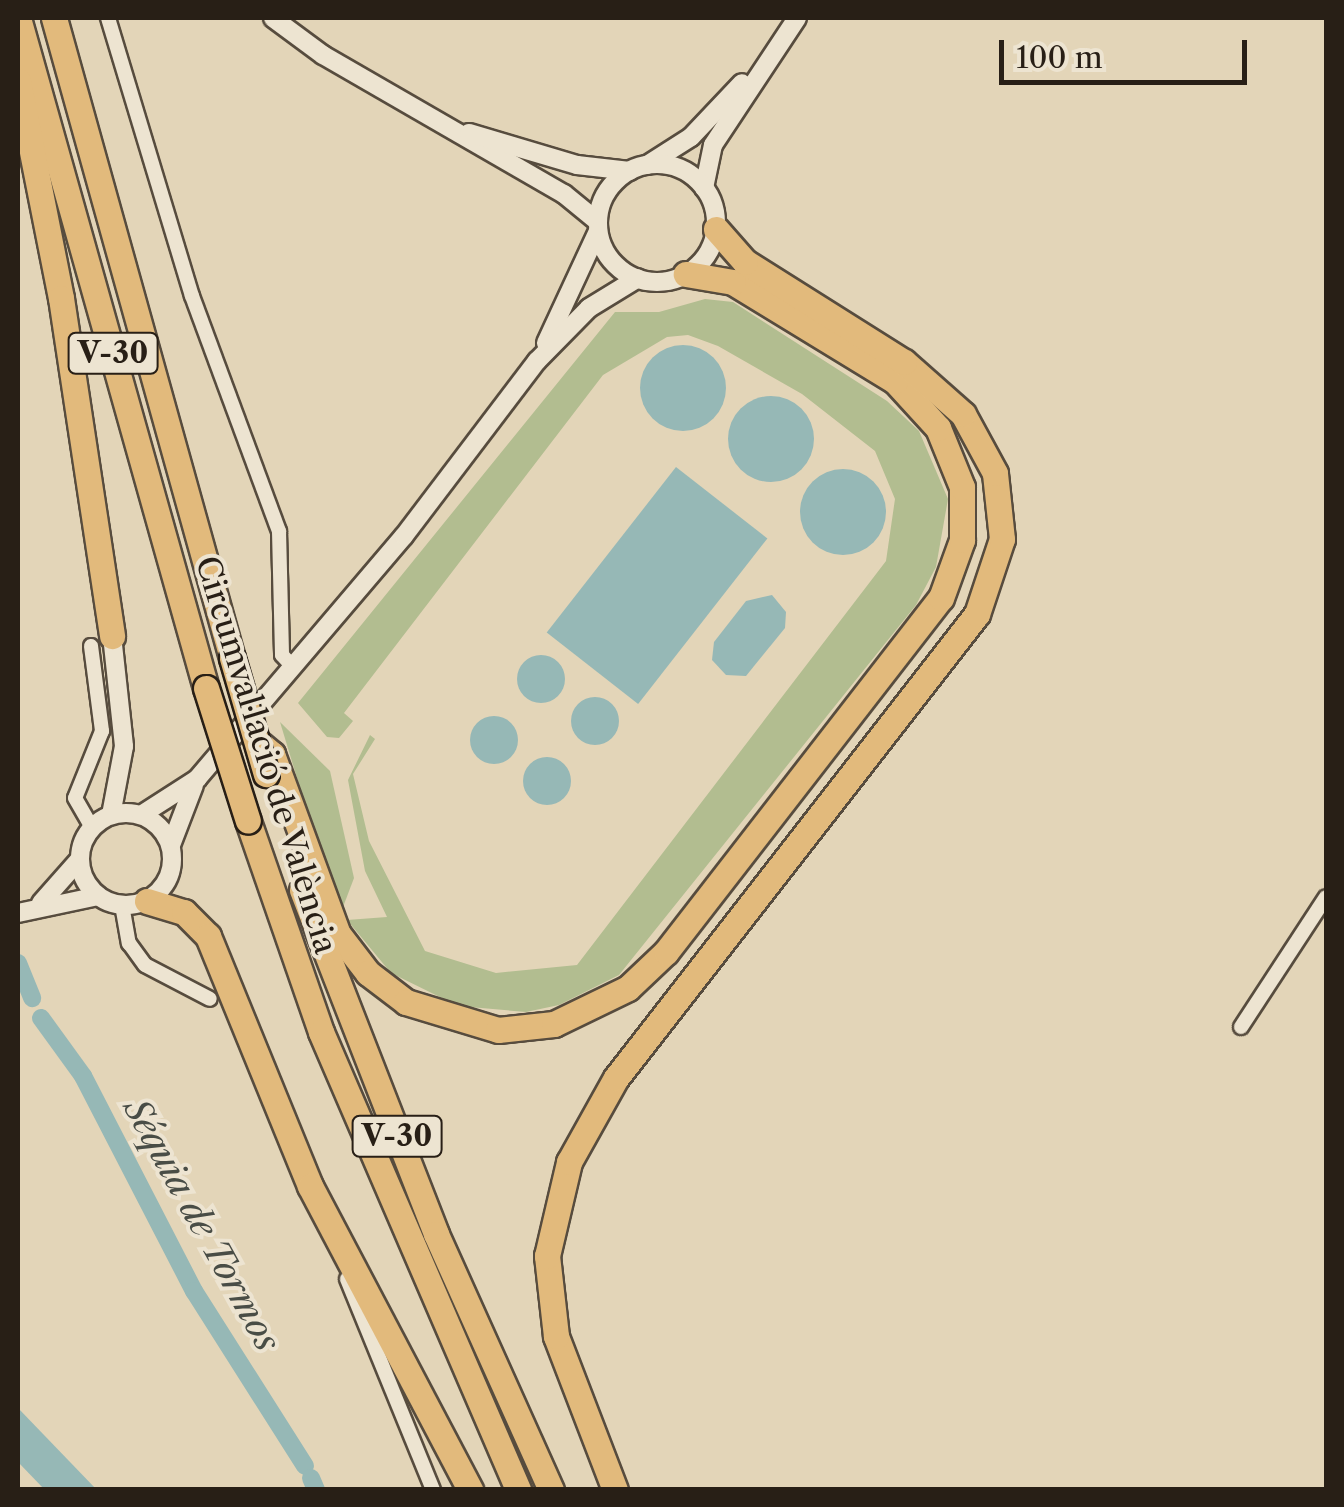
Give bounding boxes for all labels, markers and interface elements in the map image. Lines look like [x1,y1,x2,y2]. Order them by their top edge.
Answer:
scale bar [1004,20,1252,82]
text: 100 m [1016,39,1103,76]
road number: V-30 [66,328,160,378]
street label: Circumval·lació de València [187,551,345,959]
water label: Séquia de Tormos [115,1091,289,1359]
road number: V-30 [350,1111,444,1161]

